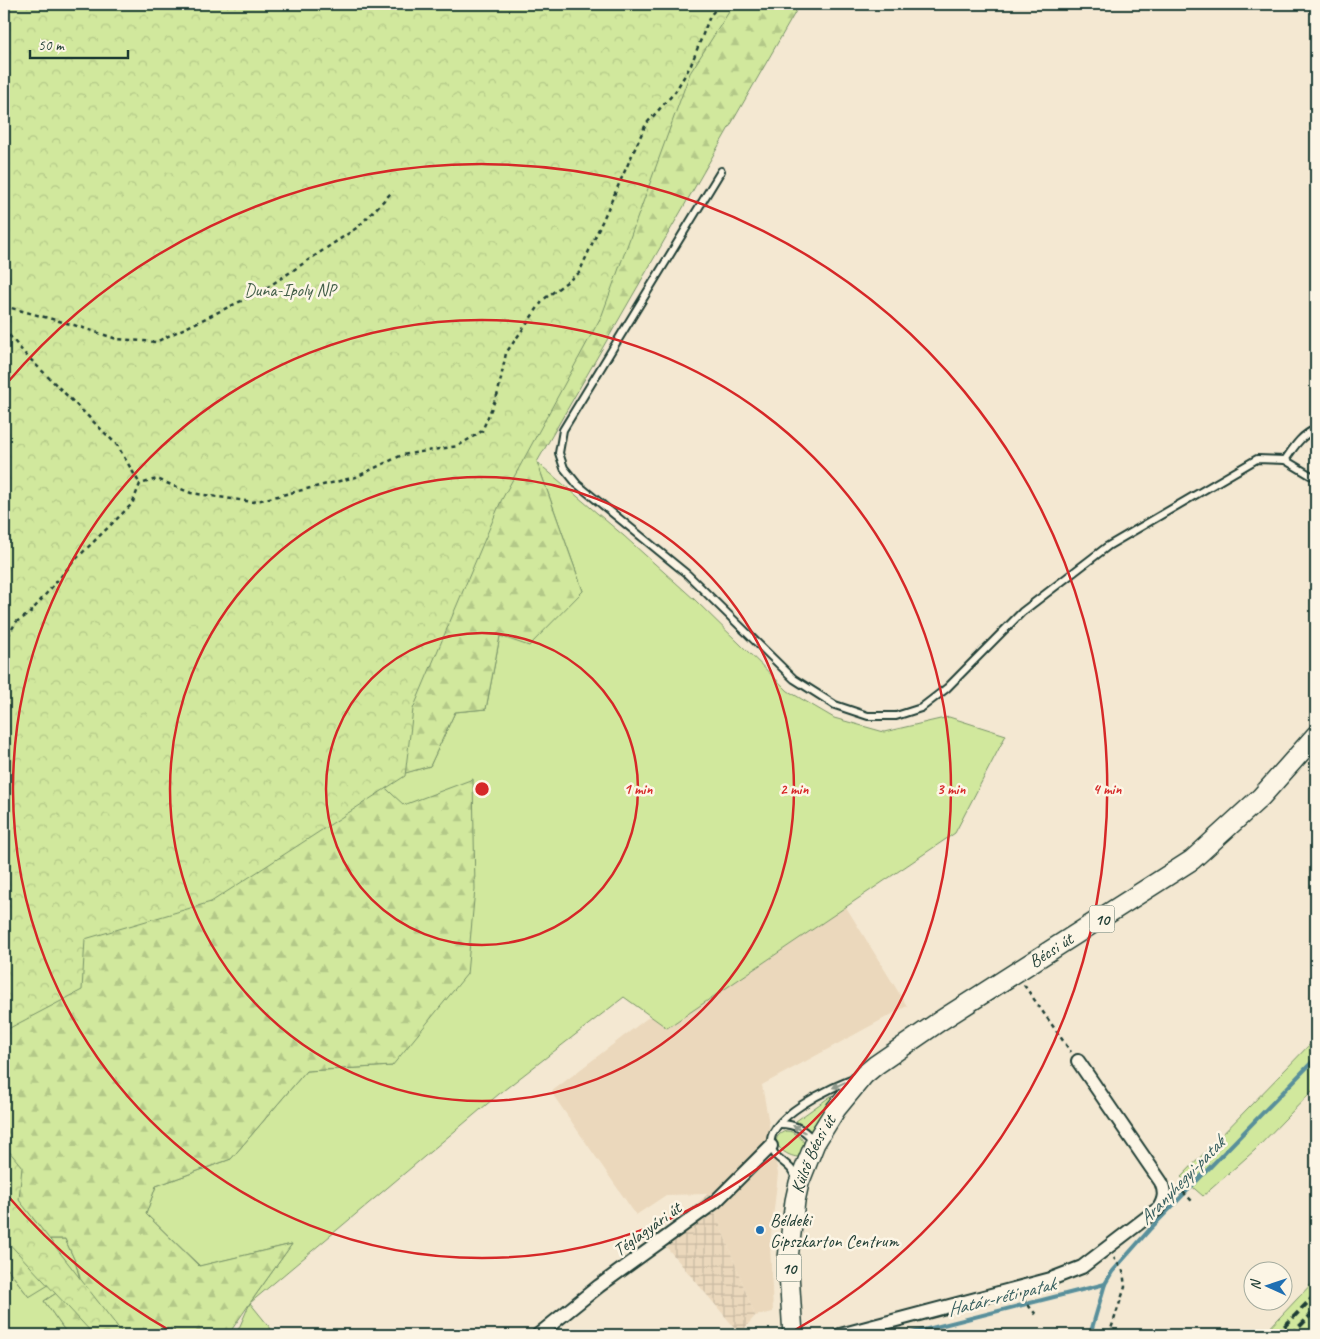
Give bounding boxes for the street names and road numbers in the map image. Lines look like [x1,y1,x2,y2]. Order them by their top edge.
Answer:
road number: 10 [1090,906,1114,932]
street label: Bécsi út [1025,927,1079,972]
street label: Külső Bécsi út [786,1109,842,1195]
street label: Téglagyári út [609,1196,687,1261]
road number: 10 [776,1254,802,1282]

